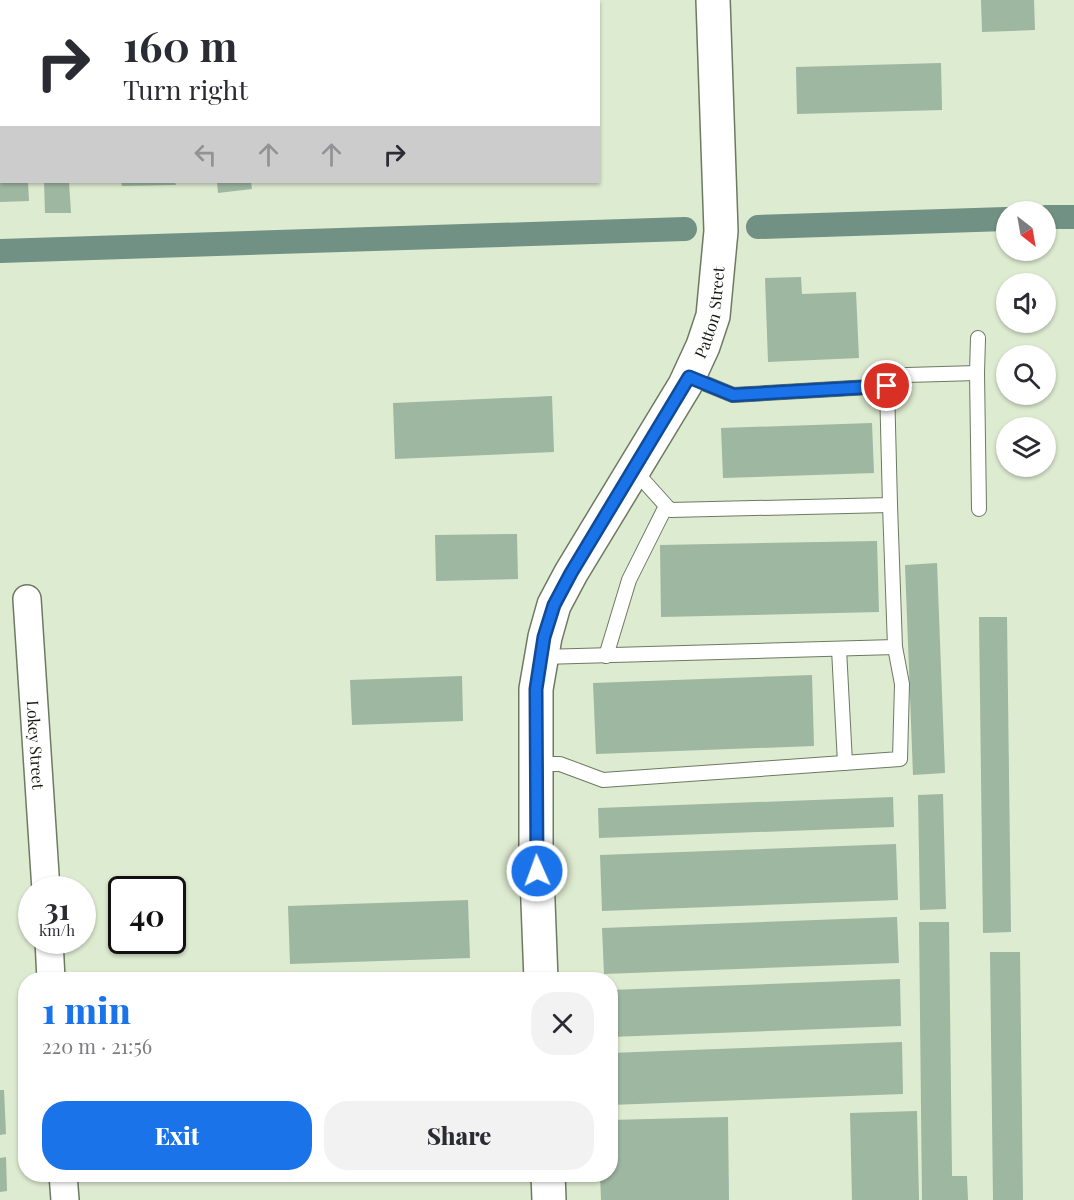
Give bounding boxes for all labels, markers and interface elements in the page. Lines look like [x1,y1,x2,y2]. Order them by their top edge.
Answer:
text: 160 m [123,17,238,73]
icon: right [24,24,102,102]
text: Turn right [123,71,248,107]
icon: left [189,138,222,171]
icon: ahead [252,138,285,171]
icon: ahead [315,138,348,171]
icon: right [378,138,411,171]
north arrow [996,201,1056,261]
map controls [996,201,1056,477]
street label: Patton Street [689,265,728,361]
button: sound [996,273,1056,333]
button: search [996,345,1056,405]
pin [861,360,912,411]
icon: arrive [870,369,903,402]
button: layers [996,417,1056,477]
street label: Lokey Street [23,700,50,790]
position arrow [505,839,569,903]
speed limit sign: 40 [108,876,186,954]
text: 31 [44,888,70,928]
text: km/h [39,920,75,940]
text: 1 min [42,985,131,1033]
button: close [531,992,594,1055]
text: 220 m · 21:56 [42,1032,152,1059]
button: Exit [42,1101,312,1170]
button: Share [324,1101,594,1170]

